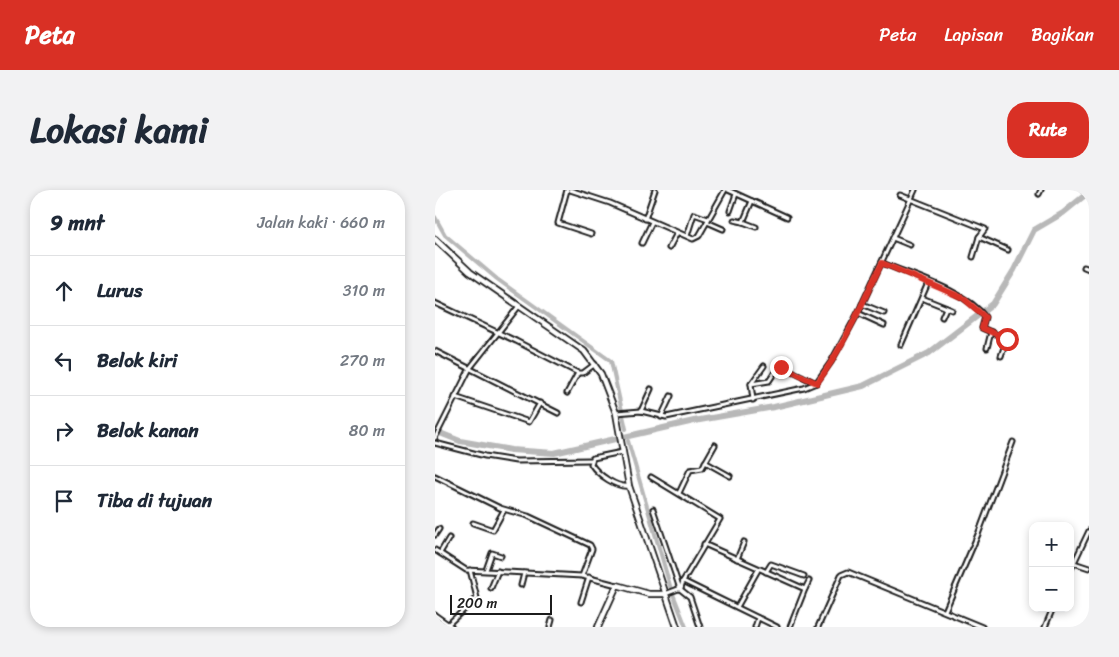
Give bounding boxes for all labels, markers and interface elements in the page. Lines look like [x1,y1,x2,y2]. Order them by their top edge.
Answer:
text: Peta [25,14,74,56]
text: Peta [879,19,916,51]
text: Lapisan [944,19,1003,51]
text: Bagikan [1031,19,1094,51]
text: Lokasi kami [30,99,208,161]
button: Rute [1007,102,1089,158]
text: 9 mnt [50,204,104,242]
text: Jalan kaki · 660 m [257,208,385,237]
text: Lurus [97,274,143,307]
text: 310 m [343,276,385,305]
icon: ahead [50,277,78,305]
route start [996,328,1019,351]
text: Belok kiri [97,344,177,377]
text: 270 m [340,346,385,375]
icon: left [50,347,78,375]
route end [770,356,793,379]
text: Belok kanan [97,414,199,447]
text: 80 m [349,416,385,445]
icon: right [50,417,78,445]
text: Tiba di tujuan [97,484,212,517]
icon: arrive [50,487,78,515]
map controls [1029,522,1074,612]
button: + [1029,522,1074,567]
button: − [1029,567,1074,612]
text: 200 m [457,591,497,616]
scale bar [450,592,553,615]

